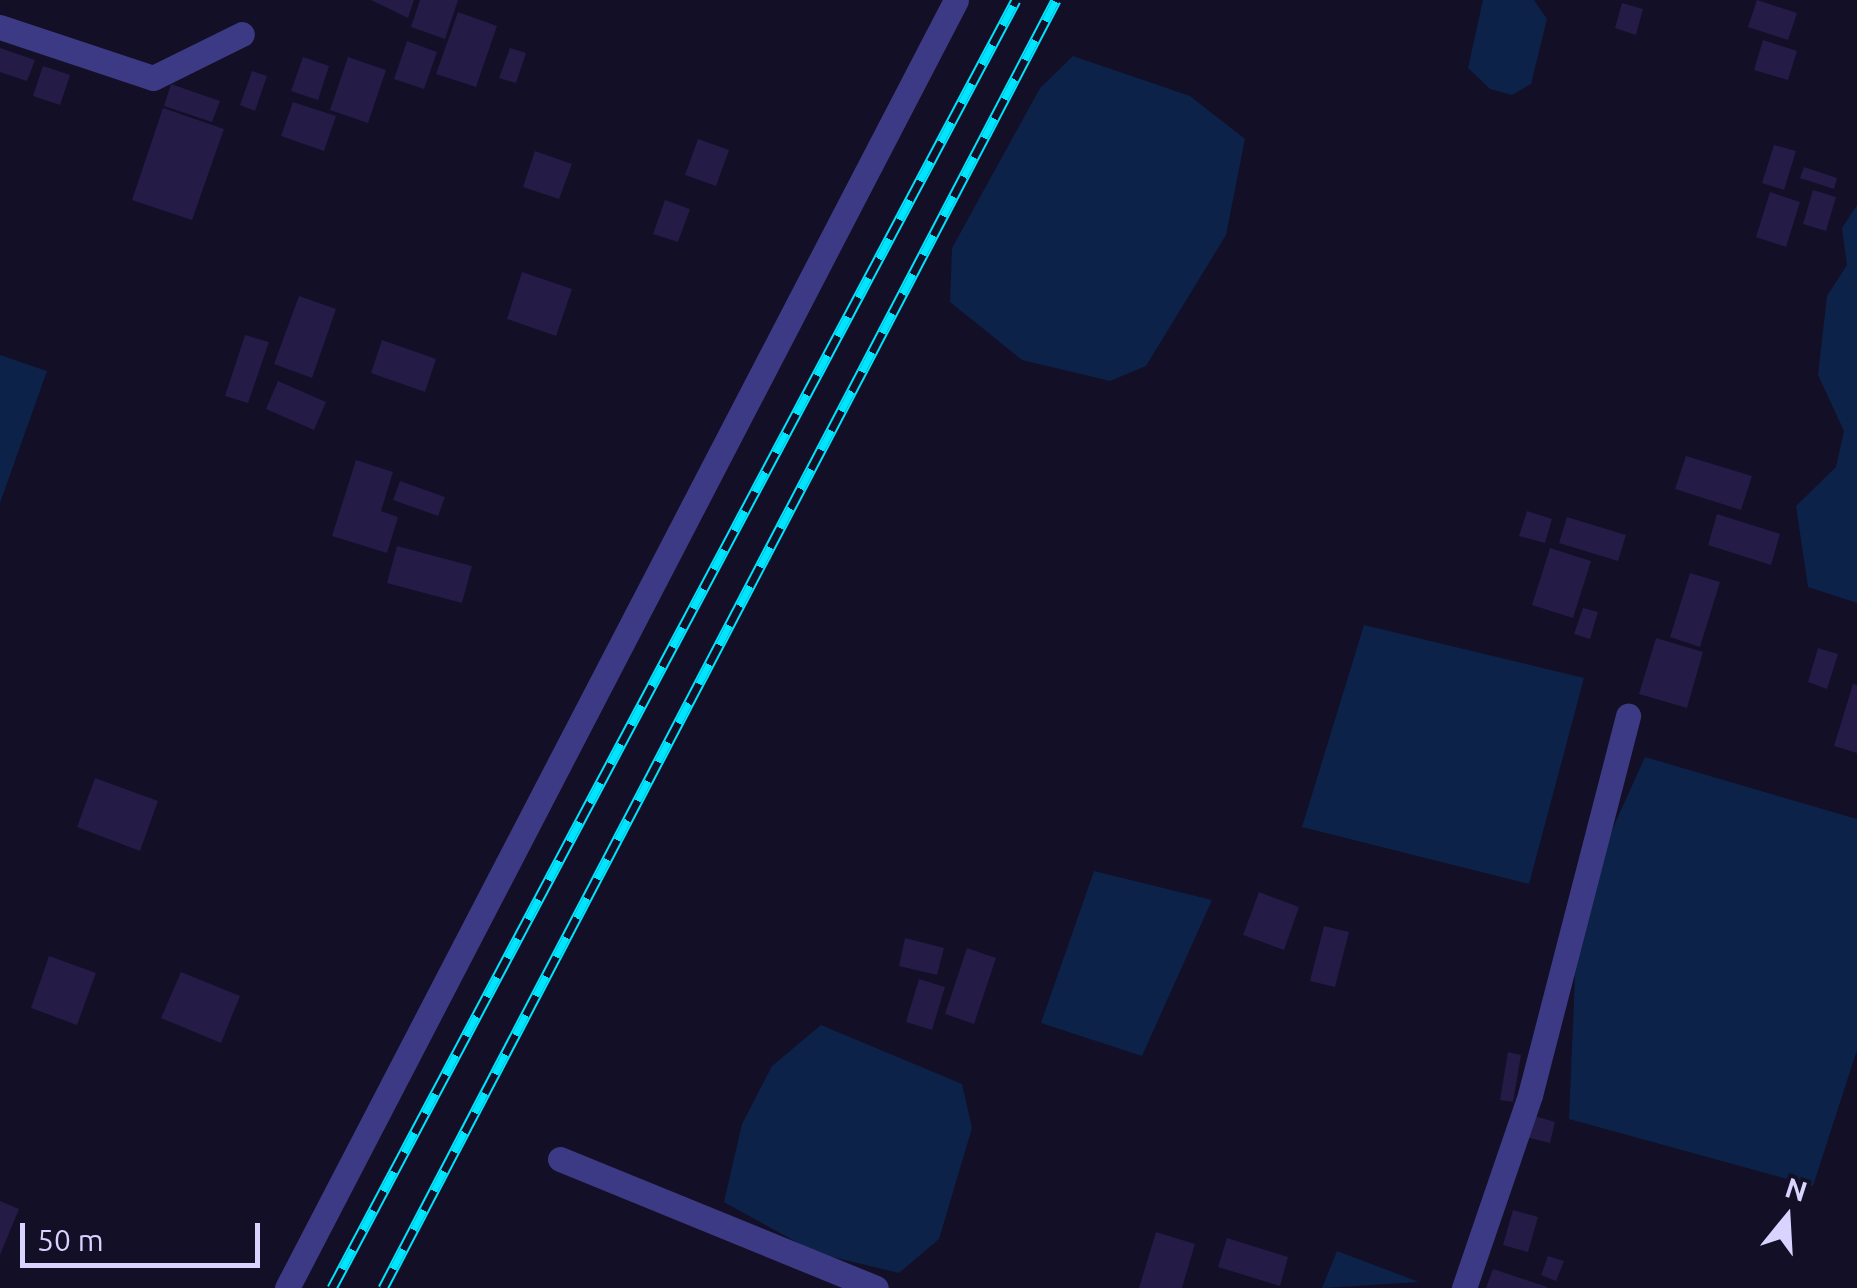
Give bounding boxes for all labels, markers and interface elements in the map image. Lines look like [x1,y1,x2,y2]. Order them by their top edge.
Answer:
north arrow [1737,1168,1837,1268]
text: N [1782,1171,1811,1207]
scale bar [25,1203,265,1265]
text: 50 m [37,1223,104,1257]

